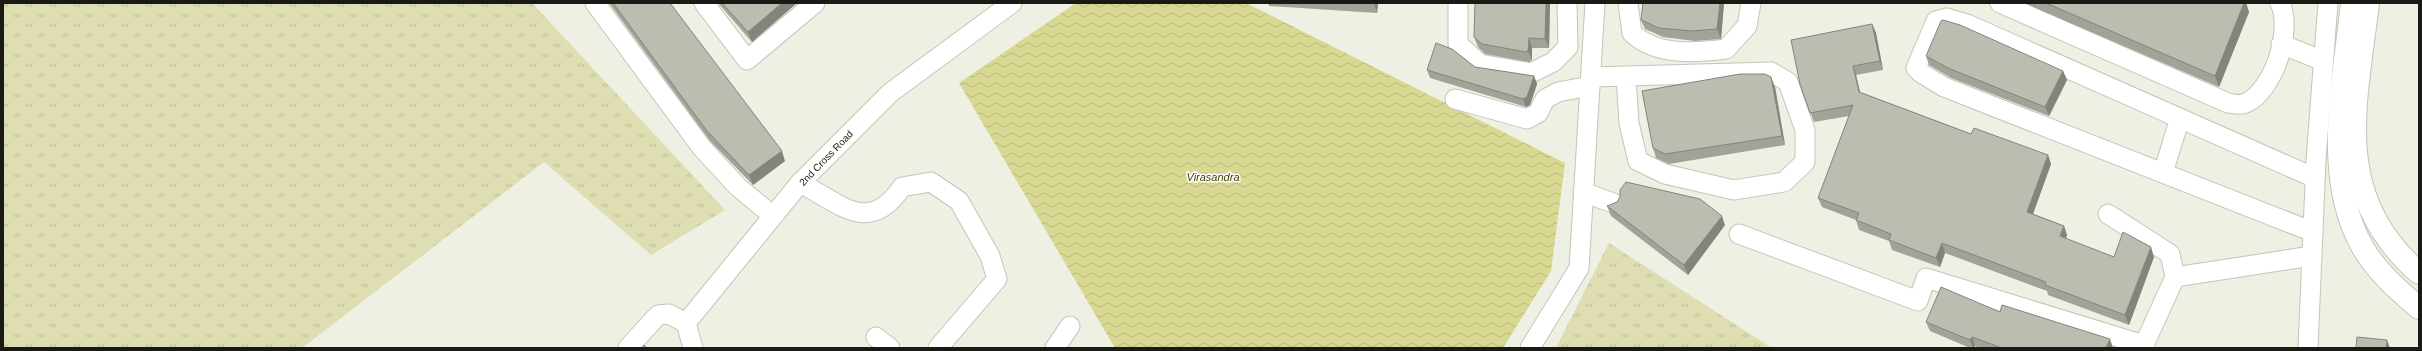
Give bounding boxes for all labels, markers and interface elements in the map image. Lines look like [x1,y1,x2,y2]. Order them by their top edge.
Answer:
street label: 2nd Cross Road [797,128,855,188]
water label: Virasandra [1187,171,1240,183]

